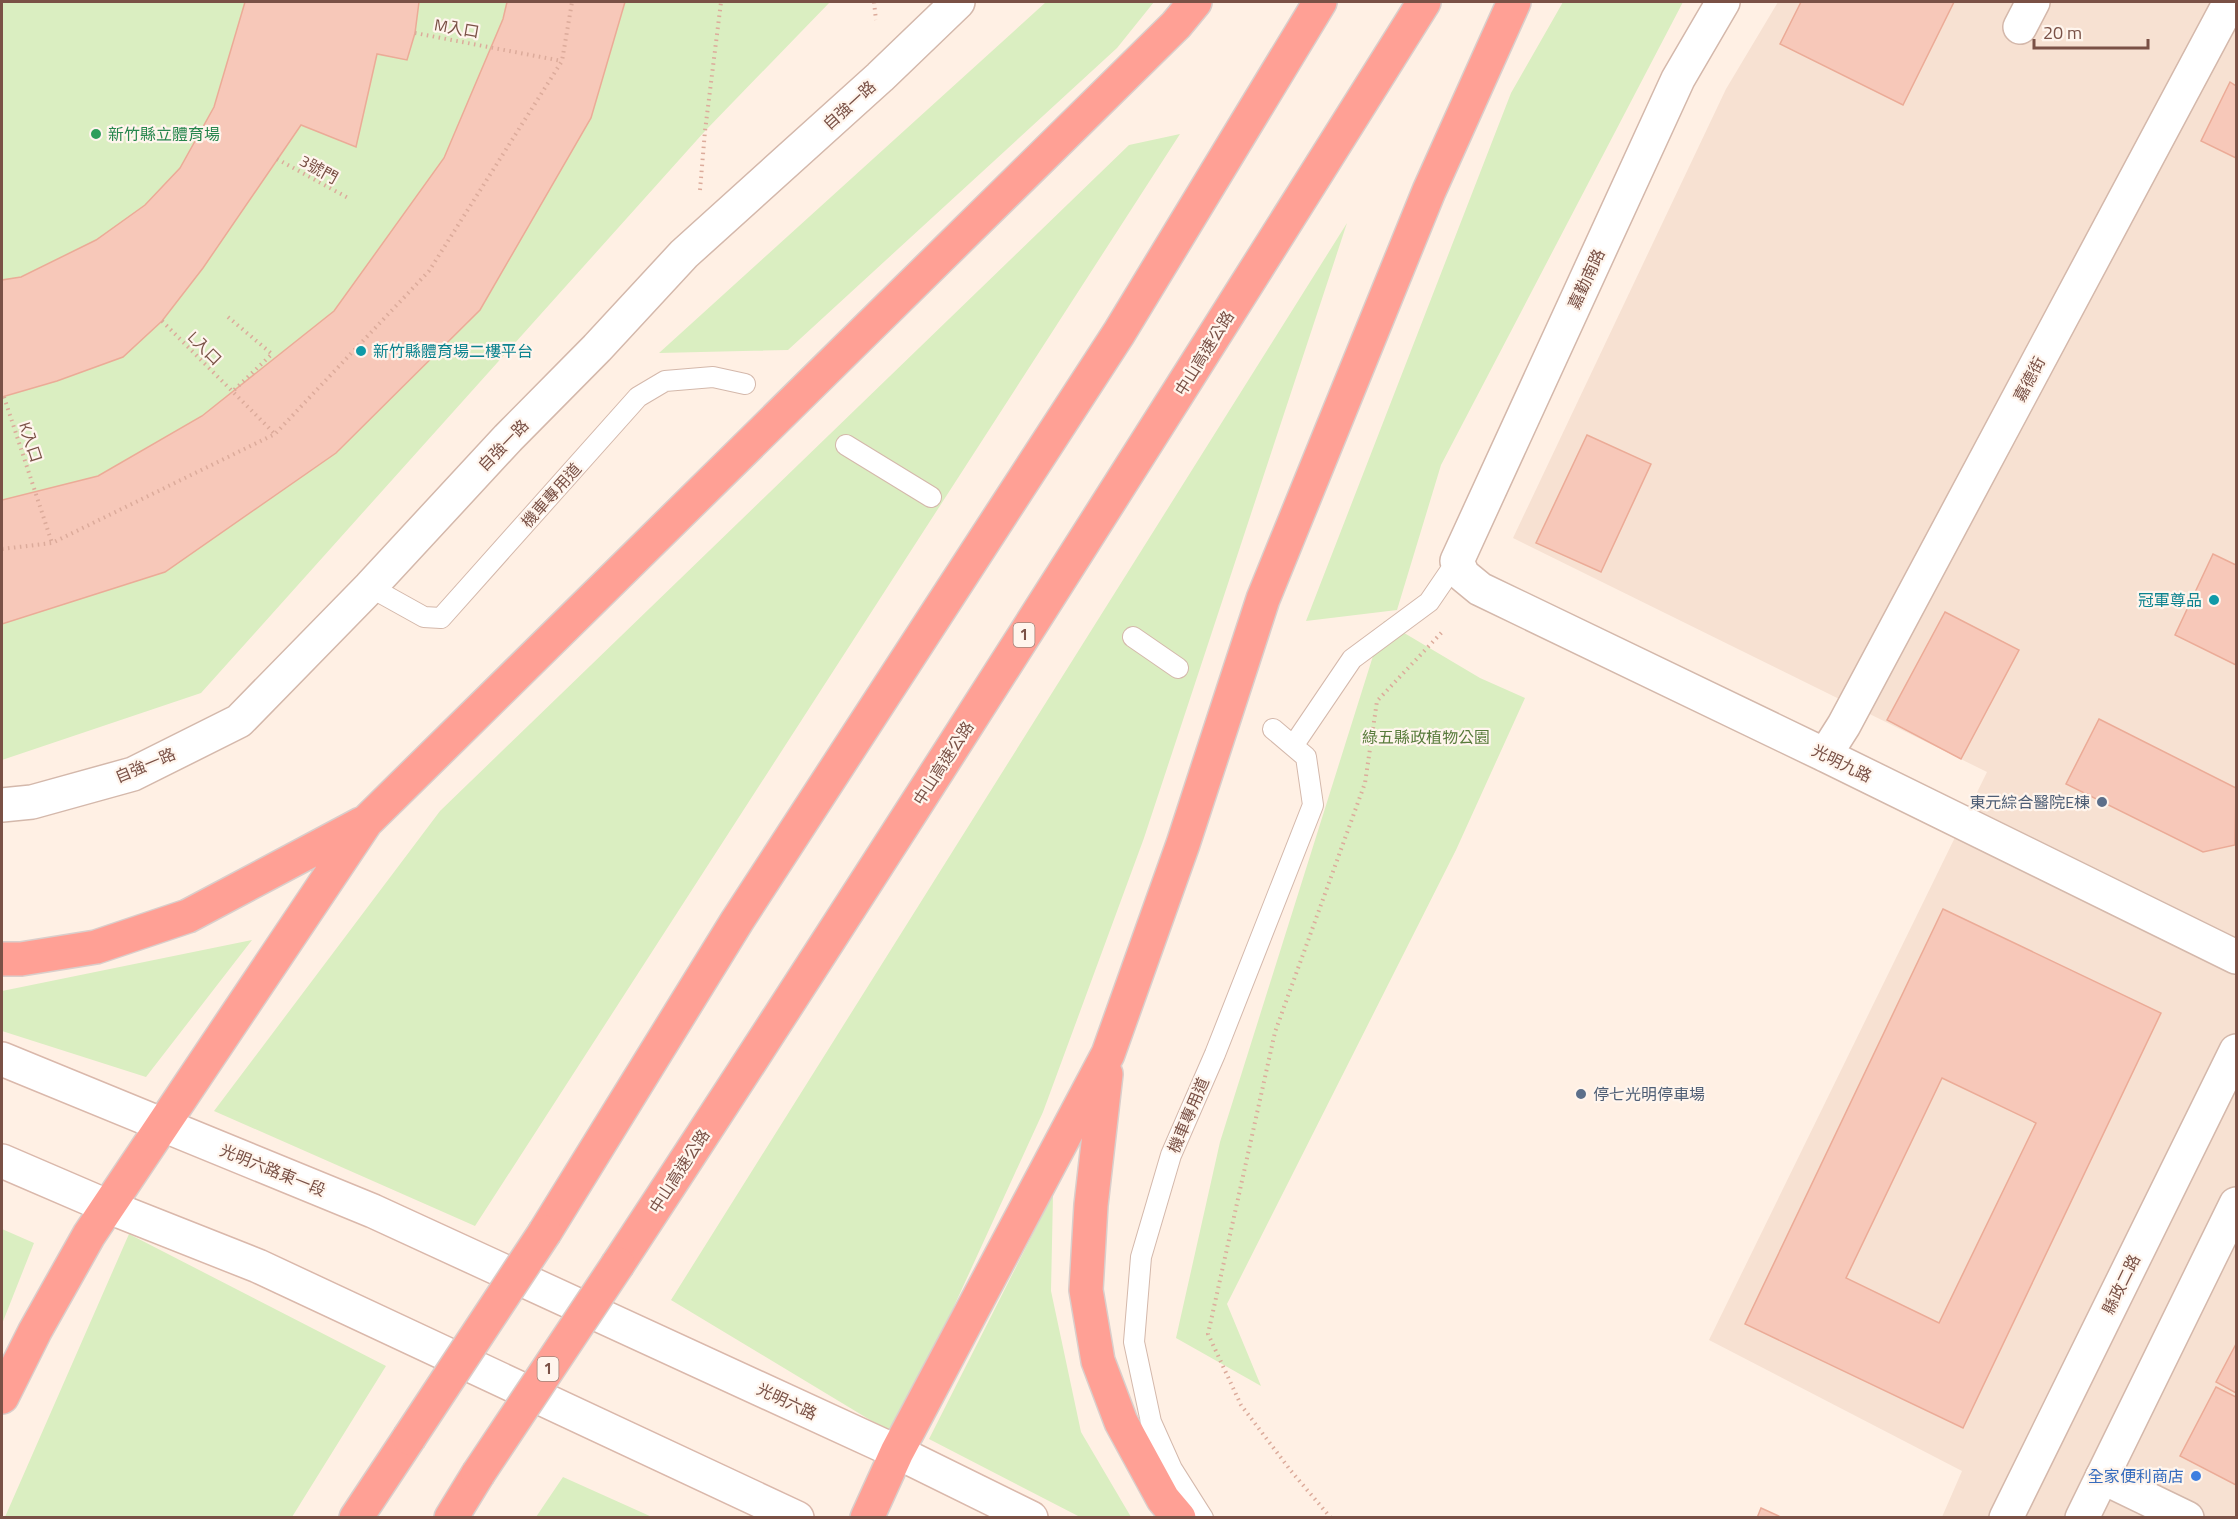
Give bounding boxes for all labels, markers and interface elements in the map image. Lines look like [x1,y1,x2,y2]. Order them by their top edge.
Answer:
street label: M入口 [433,12,481,44]
scale bar [2034,12,2148,50]
text: 20 m [2043,19,2082,46]
street label: 自強一路 [817,75,881,135]
place label: 新竹縣立體育場 [108,122,220,146]
marker: 新竹縣立體育場 [89,127,103,141]
street label: 3號門 [295,149,343,189]
street label: 嘉勤南路 [1562,245,1610,313]
street label: 中山高速公路 [1168,306,1240,400]
street label: L入口 [182,325,228,371]
place label: 新竹縣體育場二樓平台 [373,339,533,363]
marker: 新竹縣體育場二樓平台 [354,344,368,358]
street label: 嘉德街 [2007,352,2051,406]
street label: 自強一路 [472,414,534,476]
street label: K入口 [13,419,49,465]
street label: 機車專用道 [515,457,587,533]
place label: 冠軍尊品 [2138,588,2202,612]
marker: 冠軍尊品 [2207,593,2221,607]
road number: 1 [1014,623,1034,647]
street label: 中山高速公路 [907,716,979,810]
park label: 綠五縣政植物公園 [1362,725,1490,749]
street label: 光明九路 [1808,738,1876,788]
street label: 自強一路 [111,741,179,789]
place label: 東元綜合醫院E棟 [1969,790,2090,814]
marker: 東元綜合醫院E棟 [2095,795,2109,809]
street label: 機車專用道 [1161,1073,1215,1157]
place label: 停七光明停車場 [1593,1082,1705,1106]
marker: 停七光明停車場 [1574,1087,1588,1101]
street label: 中山高速公路 [643,1124,715,1218]
street label: 光明六路東一段 [217,1138,329,1202]
street label: 縣政二路 [2096,1250,2146,1318]
road number: 1 [538,1357,558,1381]
street label: 光明六路 [753,1377,821,1425]
place label: 全家便利商店 [2088,1464,2184,1488]
marker: 全家便利商店 [2189,1469,2203,1483]

